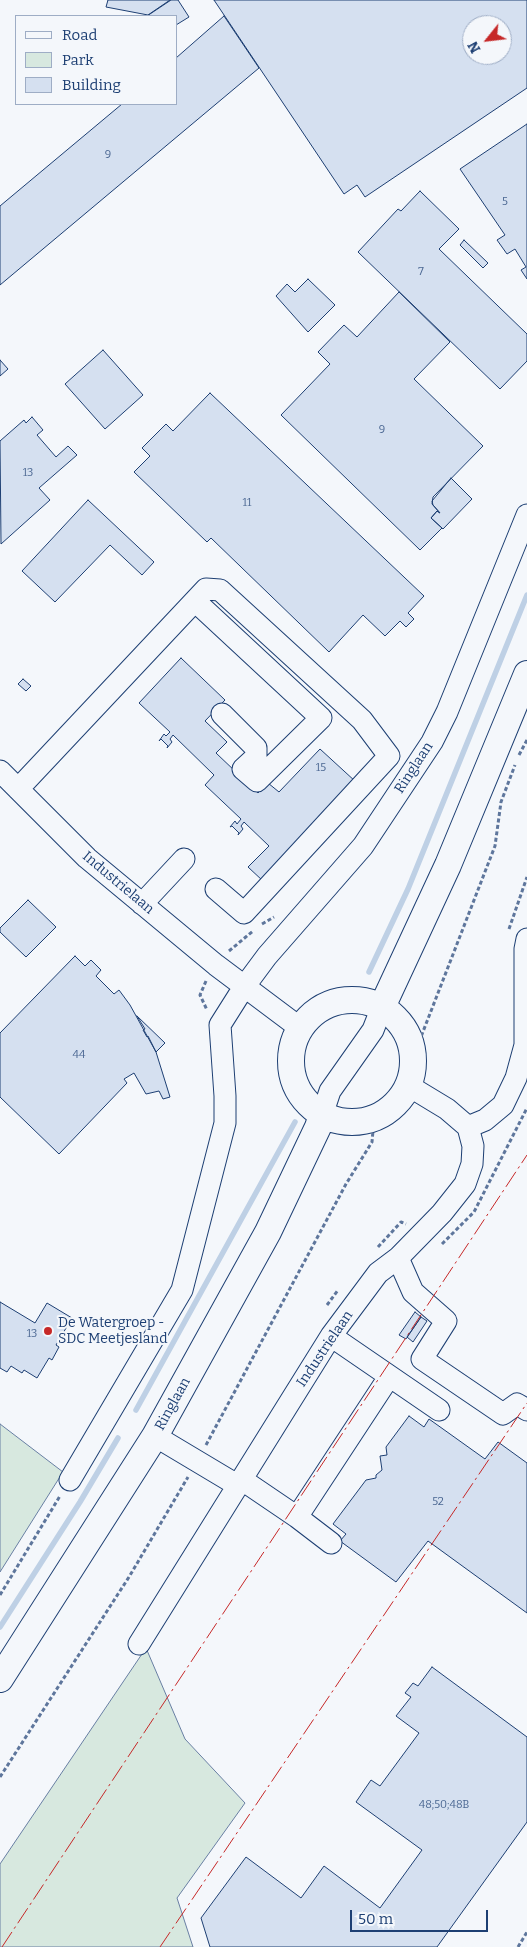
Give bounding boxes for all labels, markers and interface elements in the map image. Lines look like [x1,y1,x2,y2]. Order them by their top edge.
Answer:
legend [15,15,178,105]
north arrow [462,15,512,65]
text: Road [62,26,97,44]
text: N [464,38,484,56]
text: Park [62,51,94,69]
text: Building [62,76,121,94]
house number: 9 [105,148,111,162]
house number: 5 [502,195,508,209]
house number: 7 [418,265,424,279]
house number: 9 [379,423,385,437]
house number: 13 [23,466,33,480]
house number: 11 [243,496,251,510]
street label: Ringlaan [391,739,437,797]
house number: 15 [316,761,326,775]
street label: Industrielaan [79,848,157,918]
house number: 44 [73,1048,85,1062]
street label: Industrielaan [293,1308,357,1390]
place label: De Watergroep - SDC Meetjesland [58,1315,167,1348]
marker: De Watergroep - SDC Meetjesland [42,1325,54,1337]
house number: 13 [27,1327,37,1341]
street label: Ringlaan [152,1375,194,1433]
house number: 52 [432,1495,444,1509]
house number: 48;50;48B [419,1798,469,1812]
scale bar [352,1900,490,1932]
text: 50 m [358,1910,393,1928]

